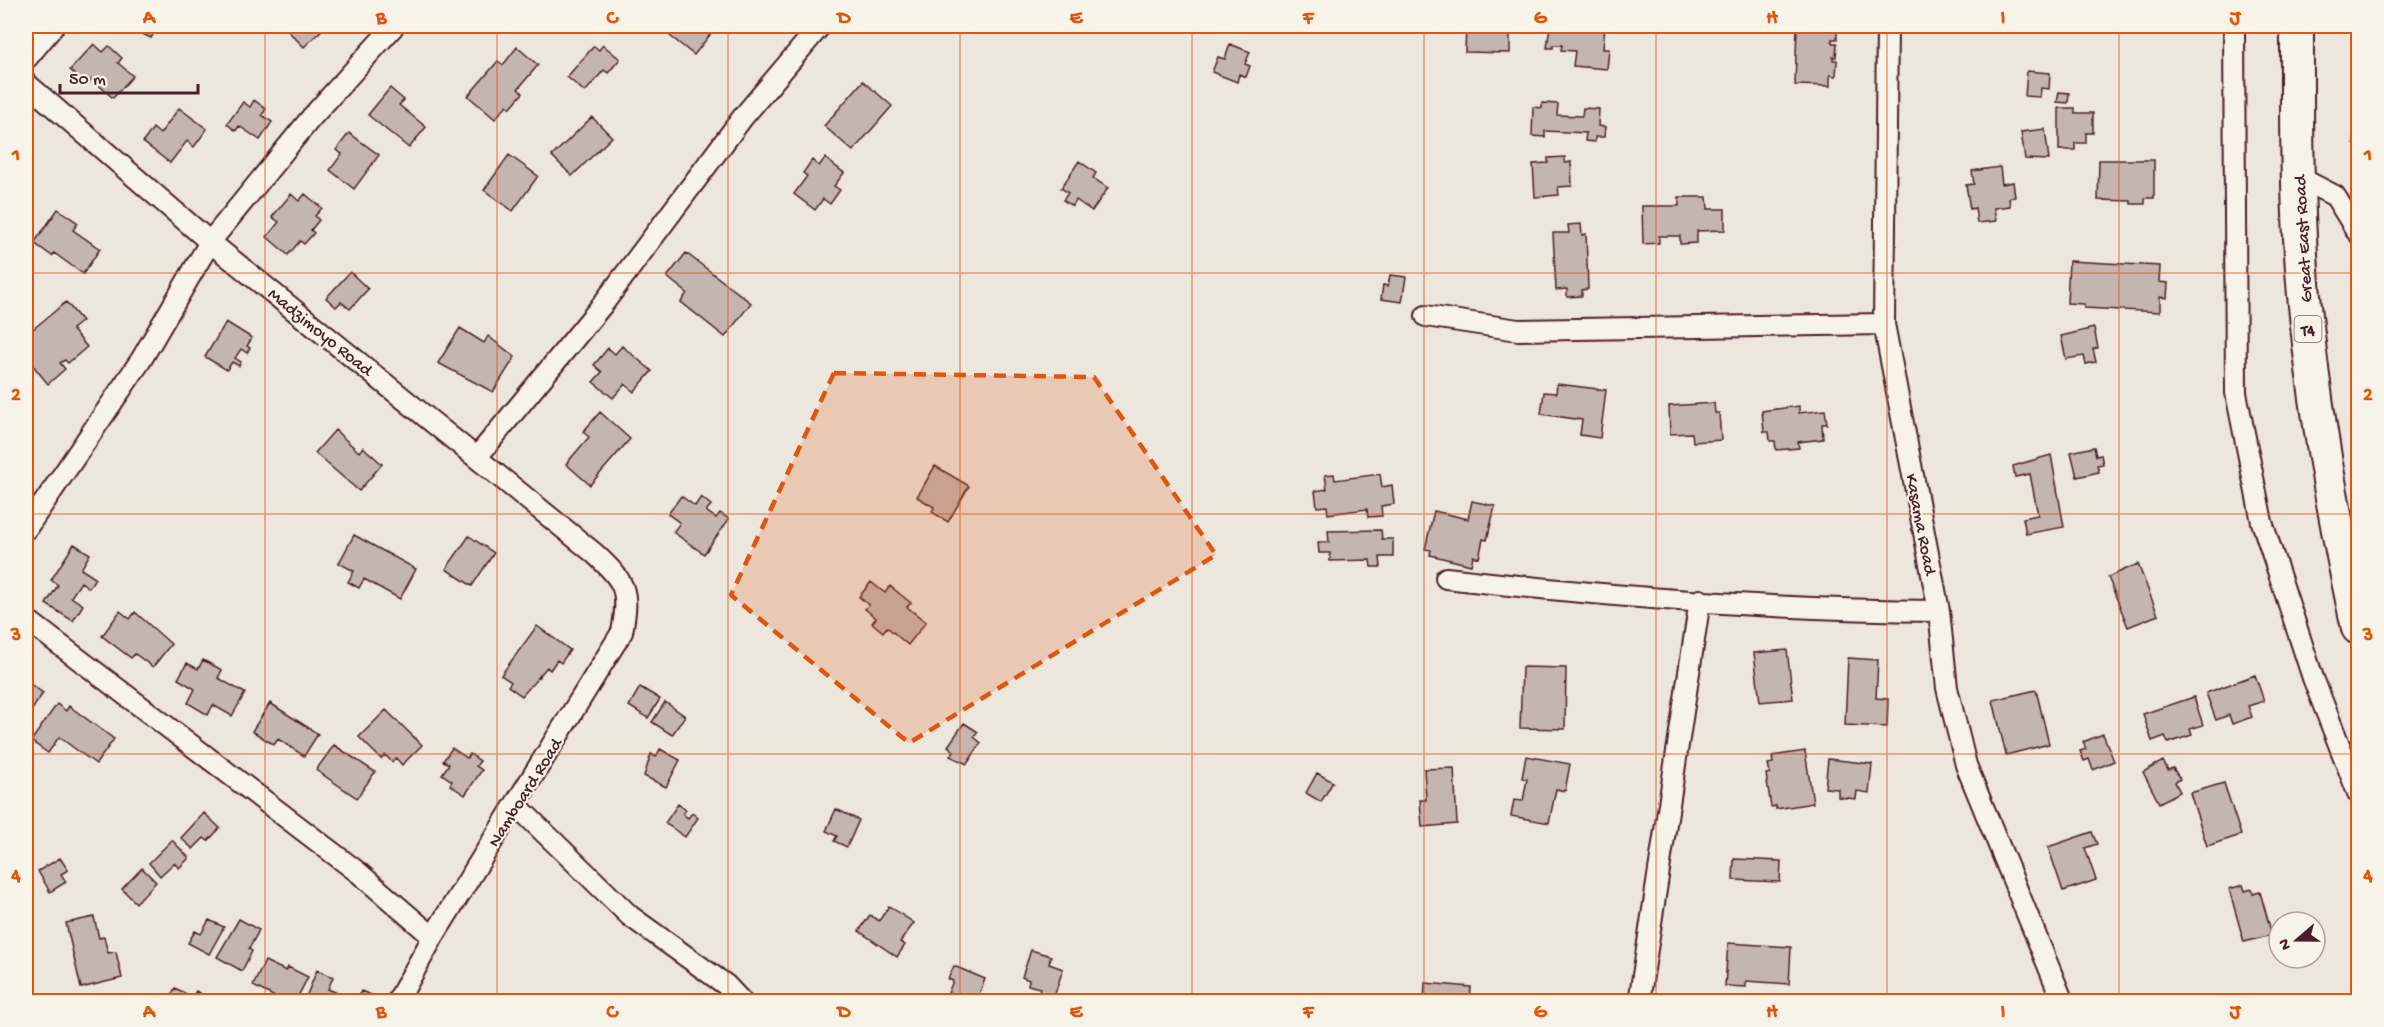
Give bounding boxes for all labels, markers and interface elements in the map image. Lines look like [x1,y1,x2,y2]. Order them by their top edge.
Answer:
text: A [142,8,157,31]
text: B [375,8,387,31]
text: C [606,8,620,31]
text: D [835,8,851,31]
text: E [1070,8,1084,31]
text: F [1302,8,1315,31]
text: G [1534,8,1548,31]
text: H [1766,8,1778,31]
text: I [2001,8,2006,31]
text: J [2229,8,2242,31]
scale bar [60,57,198,95]
text: 50 m [69,70,106,91]
text: 1 [11,145,20,168]
text: 1 [2363,145,2372,168]
street label: Great East Road [2291,173,2318,303]
street label: Madzimoyo Road [263,284,377,383]
road number: T4 [2294,316,2322,342]
text: 2 [11,385,21,408]
text: 2 [2363,385,2373,408]
street label: Kasama Road [1899,472,1940,578]
text: 3 [10,625,21,648]
text: 3 [2362,625,2373,648]
street label: Namboard Road [484,734,569,851]
text: 4 [10,866,21,889]
text: 4 [2362,866,2373,889]
north arrow [2267,910,2327,970]
text: N [2275,935,2297,952]
text: A [142,1002,157,1025]
text: B [375,1002,387,1025]
text: C [606,1002,620,1025]
text: D [835,1002,851,1025]
text: E [1070,1002,1084,1025]
text: F [1302,1002,1315,1025]
text: G [1534,1002,1548,1025]
text: H [1766,1002,1778,1025]
text: I [2001,1002,2006,1025]
text: J [2229,1002,2242,1025]

